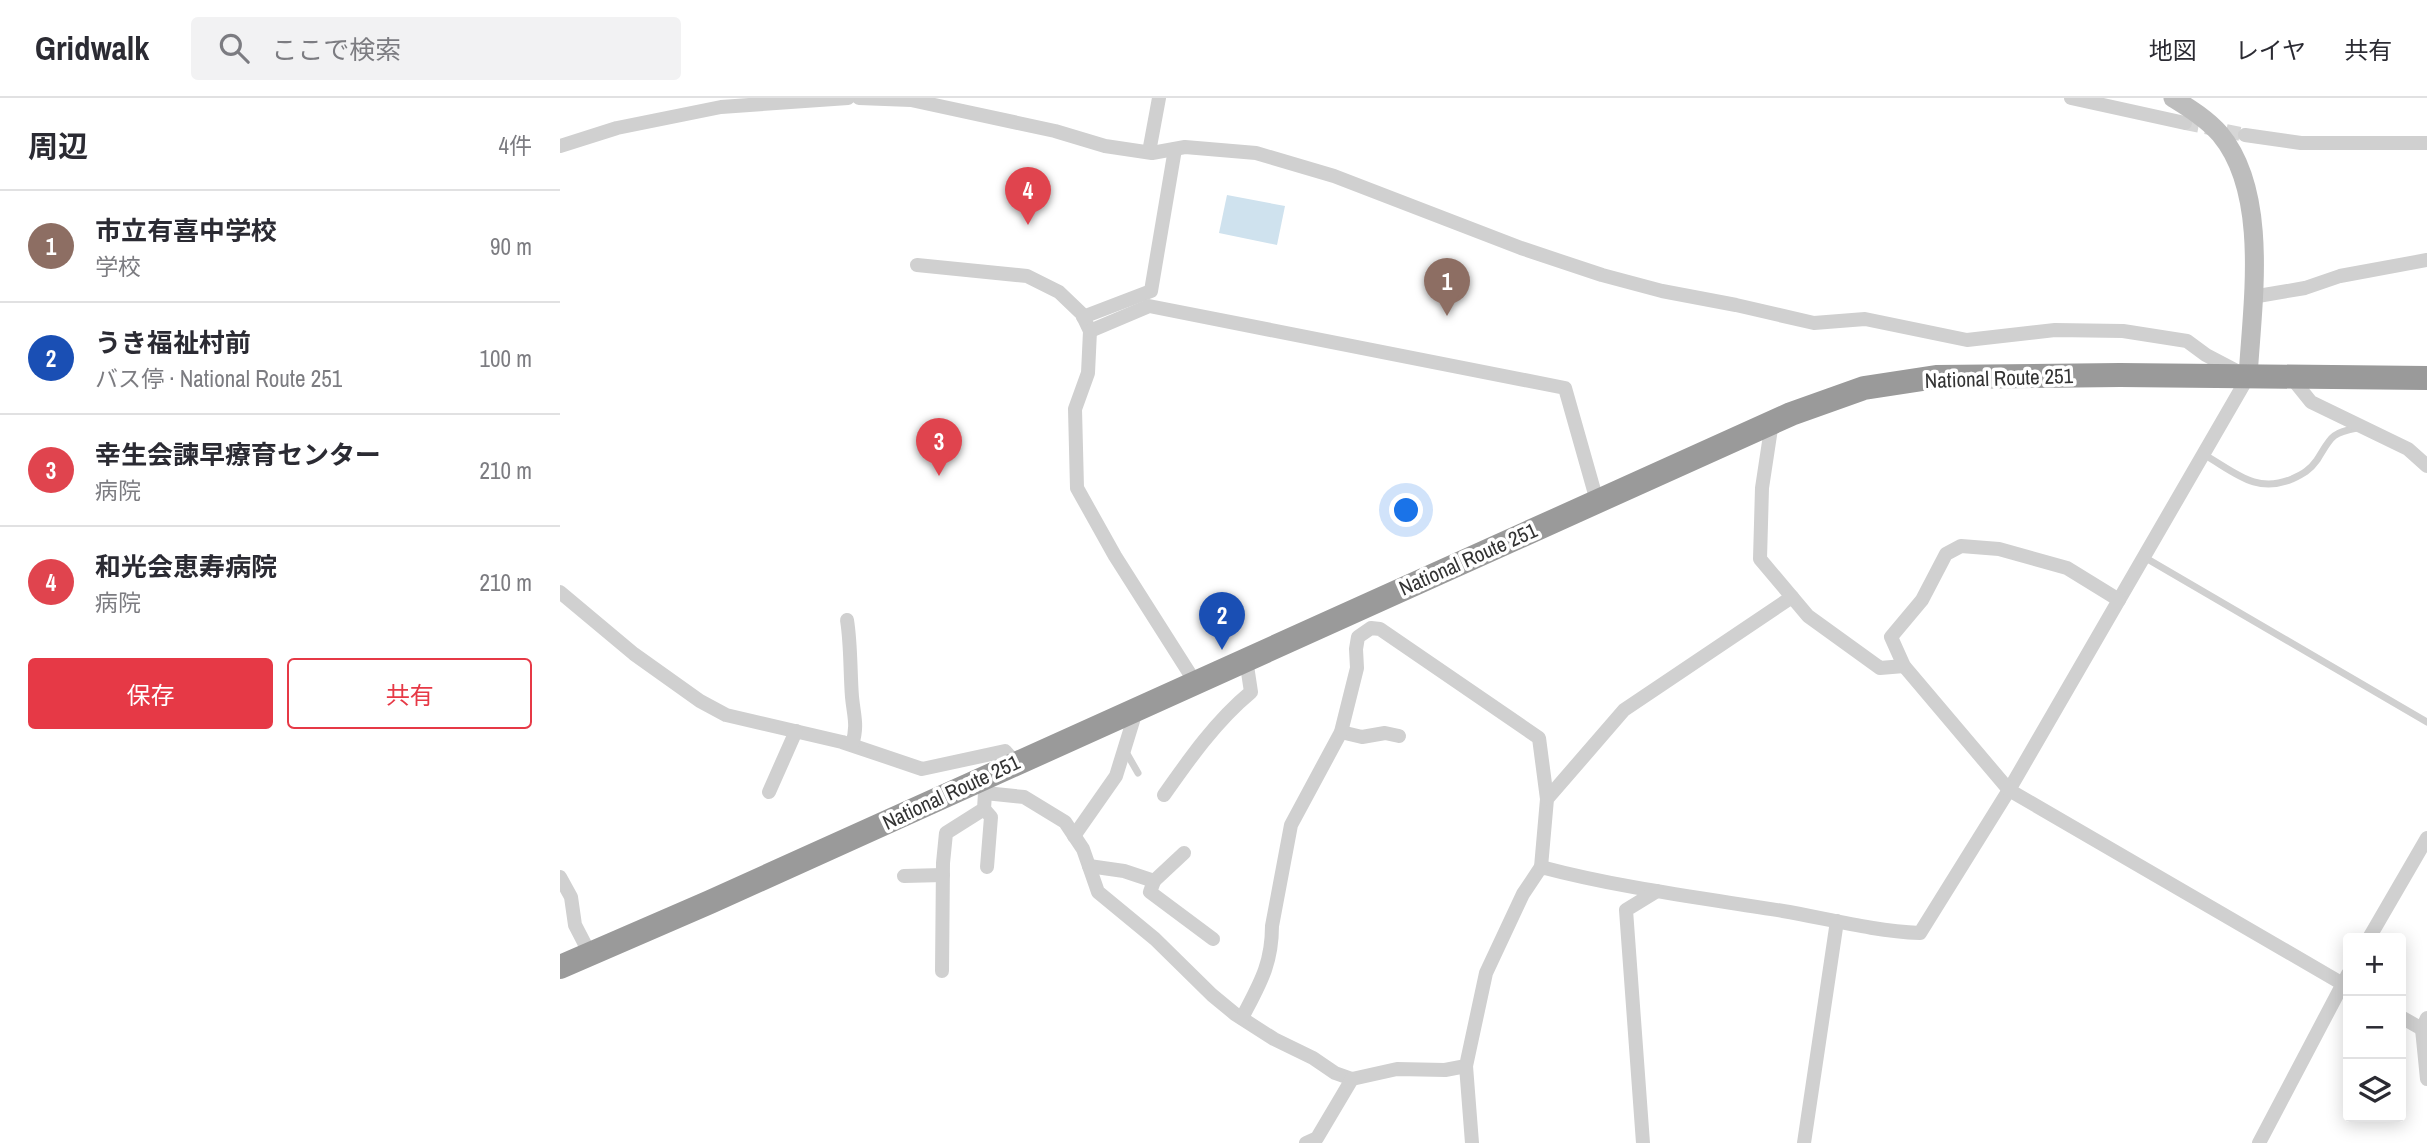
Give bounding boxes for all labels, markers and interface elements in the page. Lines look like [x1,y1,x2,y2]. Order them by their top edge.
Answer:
search box [191,17,681,80]
text: Gridwalk [35,26,149,70]
icon: search [215,29,253,67]
text: ここで検索 [271,32,401,67]
text: 地図 [2149,34,2197,66]
text: レイヤ [2235,34,2306,66]
text: 共有 [2344,34,2392,66]
text: 周辺 [28,126,88,166]
text: 4件 [499,130,532,161]
pin: 4 [1005,167,1051,225]
text: 市立有喜中学校 [95,213,277,248]
text: 1 [46,231,56,262]
text: 90 m [490,231,532,262]
text: 学校 [95,251,141,282]
pin: 1 [1424,258,1470,316]
text: うき福祉村前 [95,325,251,360]
text: 2 [46,343,56,374]
text: 100 m [480,343,532,374]
street label: National Route 251 [1924,361,2074,395]
text: バス停 · National Route 251 [95,363,342,394]
pin: 3 [916,418,962,476]
text: 幸生会諫早療育センター [95,437,381,472]
text: 3 [46,455,56,486]
text: 210 m [480,455,532,486]
text: 病院 [95,475,141,506]
your location [1389,493,1423,527]
street label: National Route 251 [1394,515,1542,602]
text: 和光会恵寿病院 [95,549,277,584]
text: 4 [46,567,56,598]
text: 210 m [480,567,532,598]
text: 病院 [95,587,141,618]
pin: 2 [1199,592,1245,650]
button: 保存 [28,658,273,729]
button: 共有 [287,658,532,729]
street label: National Route 251 [878,747,1025,836]
map controls [2343,933,2406,1122]
button: + [2343,933,2406,996]
button: − [2343,996,2406,1059]
button: layers [2343,1059,2406,1122]

